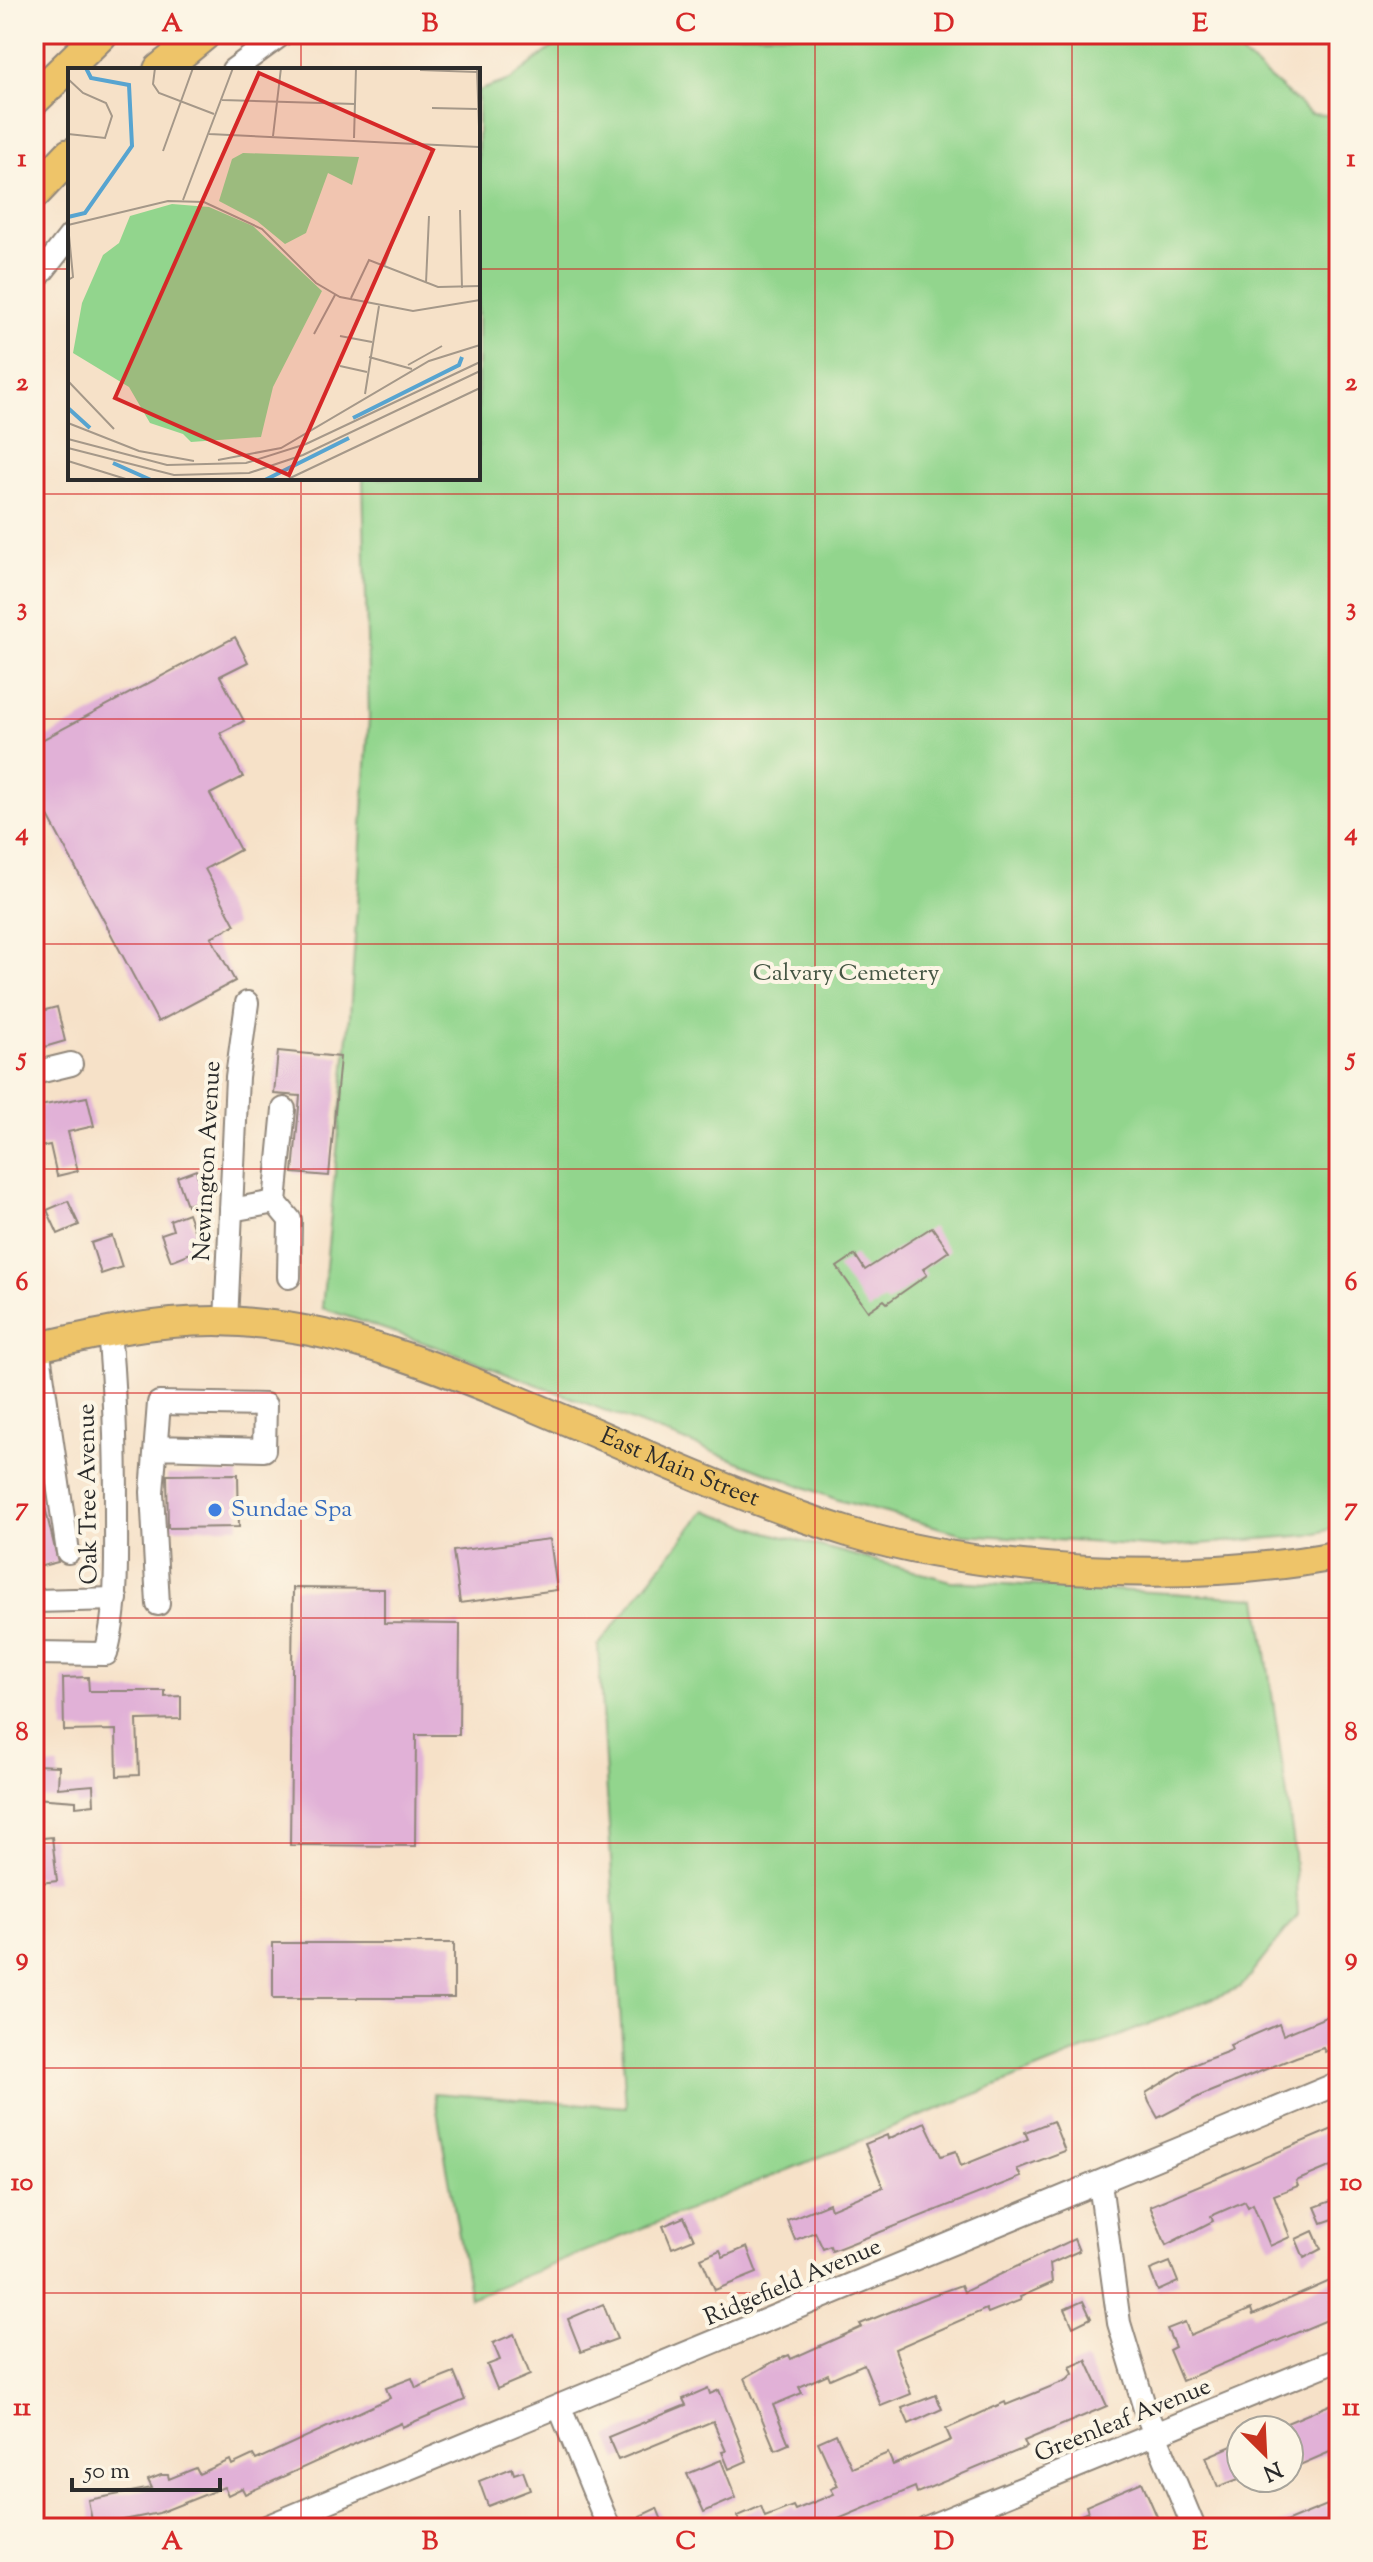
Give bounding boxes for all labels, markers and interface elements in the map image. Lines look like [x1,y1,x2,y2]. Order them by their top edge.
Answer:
text: A [161,6,183,43]
text: B [422,6,439,43]
text: C [676,6,696,43]
text: D [934,6,954,43]
text: E [1192,6,1208,43]
inset map [68,68,480,480]
text: 1 [18,141,27,178]
text: 1 [1347,141,1356,178]
text: 2 [16,365,29,402]
text: 2 [1345,365,1358,402]
text: 3 [17,590,27,627]
text: 3 [1346,590,1356,627]
text: 4 [14,815,29,852]
text: 4 [1343,815,1358,852]
park label: Calvary Cemetery [753,957,939,991]
text: 5 [16,1040,27,1077]
text: 5 [1345,1040,1356,1077]
street label: Newington Avenue [186,1060,230,1262]
text: 6 [16,1265,29,1302]
text: 6 [1345,1265,1358,1302]
street label: Oak Tree Avenue [70,1403,108,1585]
street label: East Main Street [595,1420,764,1517]
text: 7 [15,1490,29,1527]
text: 7 [1344,1490,1358,1527]
place label: Sundae Spa [231,1493,352,1527]
marker: Sundae Spa [206,1501,224,1519]
text: 8 [15,1715,29,1752]
text: 8 [1344,1715,1358,1752]
text: 9 [16,1940,29,1977]
text: 9 [1345,1940,1358,1977]
text: 10 [11,2165,33,2202]
text: 10 [1340,2165,1362,2202]
street label: Ridgefield Avenue [699,2230,887,2336]
street label: Greenleaf Avenue [1030,2370,1216,2472]
text: 11 [13,2390,31,2427]
text: 11 [1342,2390,1360,2427]
north arrow [1225,2414,1305,2494]
scale bar [72,2442,220,2492]
text: N [1257,2451,1286,2488]
text: 50 m [82,2455,130,2489]
text: A [161,2524,183,2561]
text: B [422,2524,439,2561]
text: C [676,2524,696,2561]
text: D [934,2524,954,2561]
text: E [1192,2524,1208,2561]

